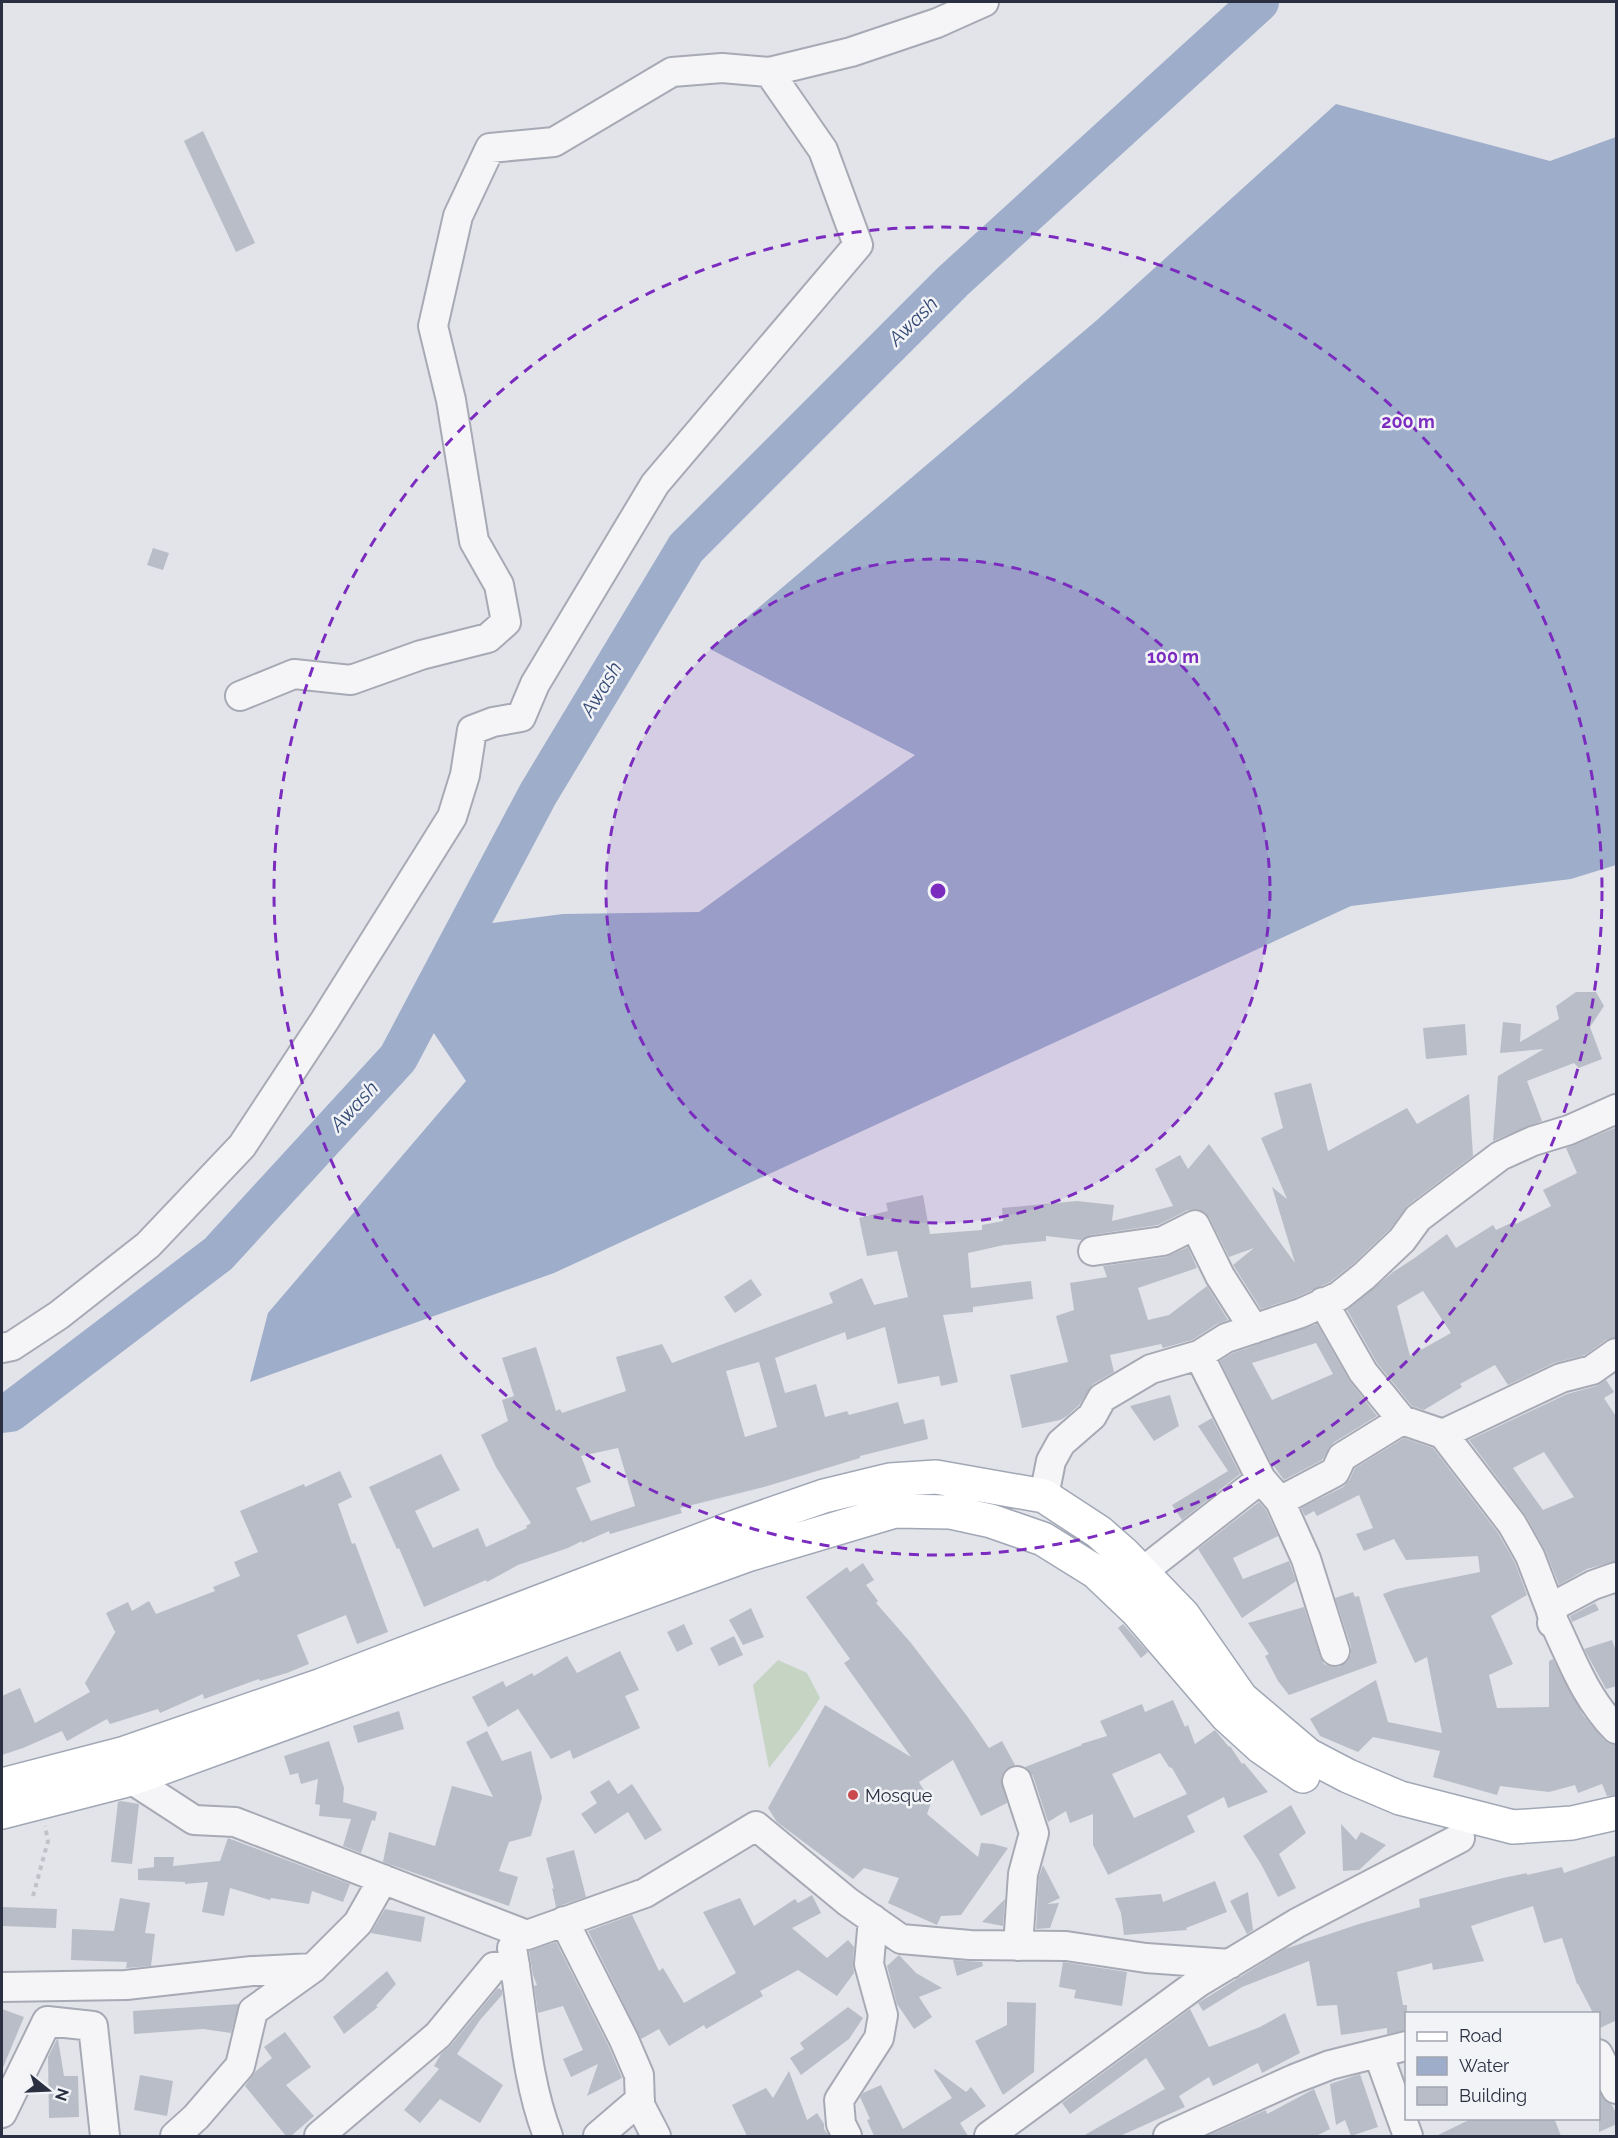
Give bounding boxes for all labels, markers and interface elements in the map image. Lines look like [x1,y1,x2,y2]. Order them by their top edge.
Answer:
water label: Awash [883,291,943,351]
text: 200 m [1381,411,1435,432]
text: 100 m [1147,646,1199,667]
water label: Awash [575,657,627,722]
centre of rings [928,881,948,901]
water label: Awash [324,1076,383,1137]
place label: Mosque [865,1785,933,1806]
marker: Mosque [846,1788,860,1802]
legend [1405,2012,1600,2120]
text: Road [1459,2025,1502,2046]
text: Water [1459,2055,1510,2076]
north arrow [18,2060,78,2120]
text: Building [1459,2085,1527,2106]
text: N [51,2086,73,2103]

